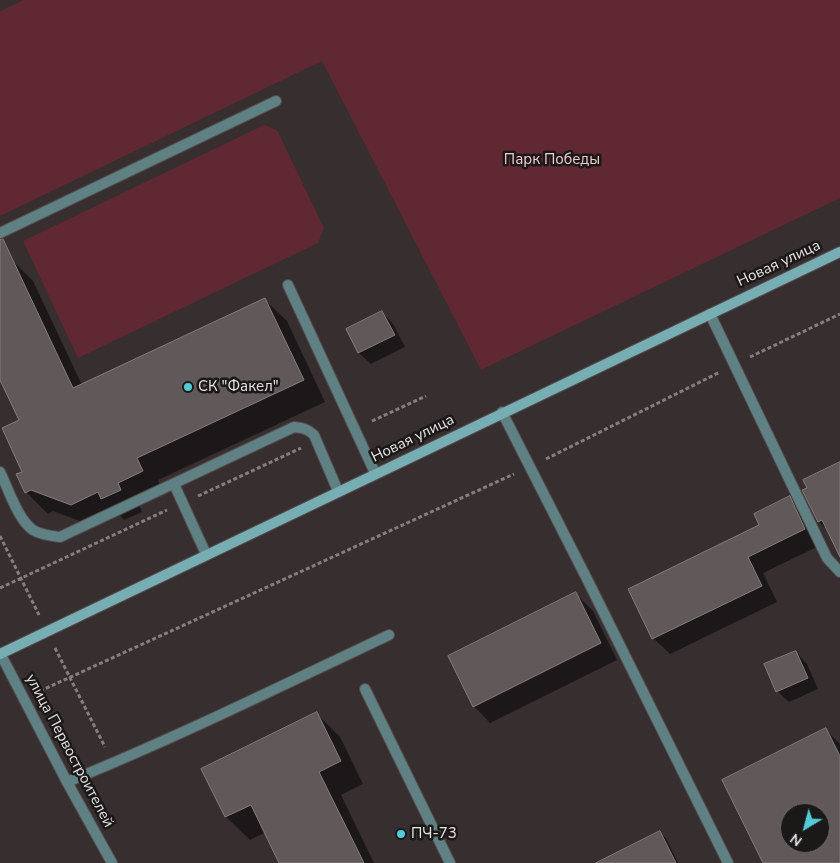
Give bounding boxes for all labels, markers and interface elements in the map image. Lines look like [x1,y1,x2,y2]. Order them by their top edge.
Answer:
park label: Парк Победы [504,151,600,169]
street label: Новая улица [734,237,824,291]
place label: СК "Факел" [198,378,279,396]
marker: СК "Факел" [182,381,194,393]
street label: Новая улица [369,411,457,467]
street label: улица Первостроителей [21,671,117,831]
north arrow [780,803,830,853]
place label: ПЧ-73 [411,825,457,843]
marker: ПЧ-73 [395,828,407,840]
text: N [786,829,806,850]

